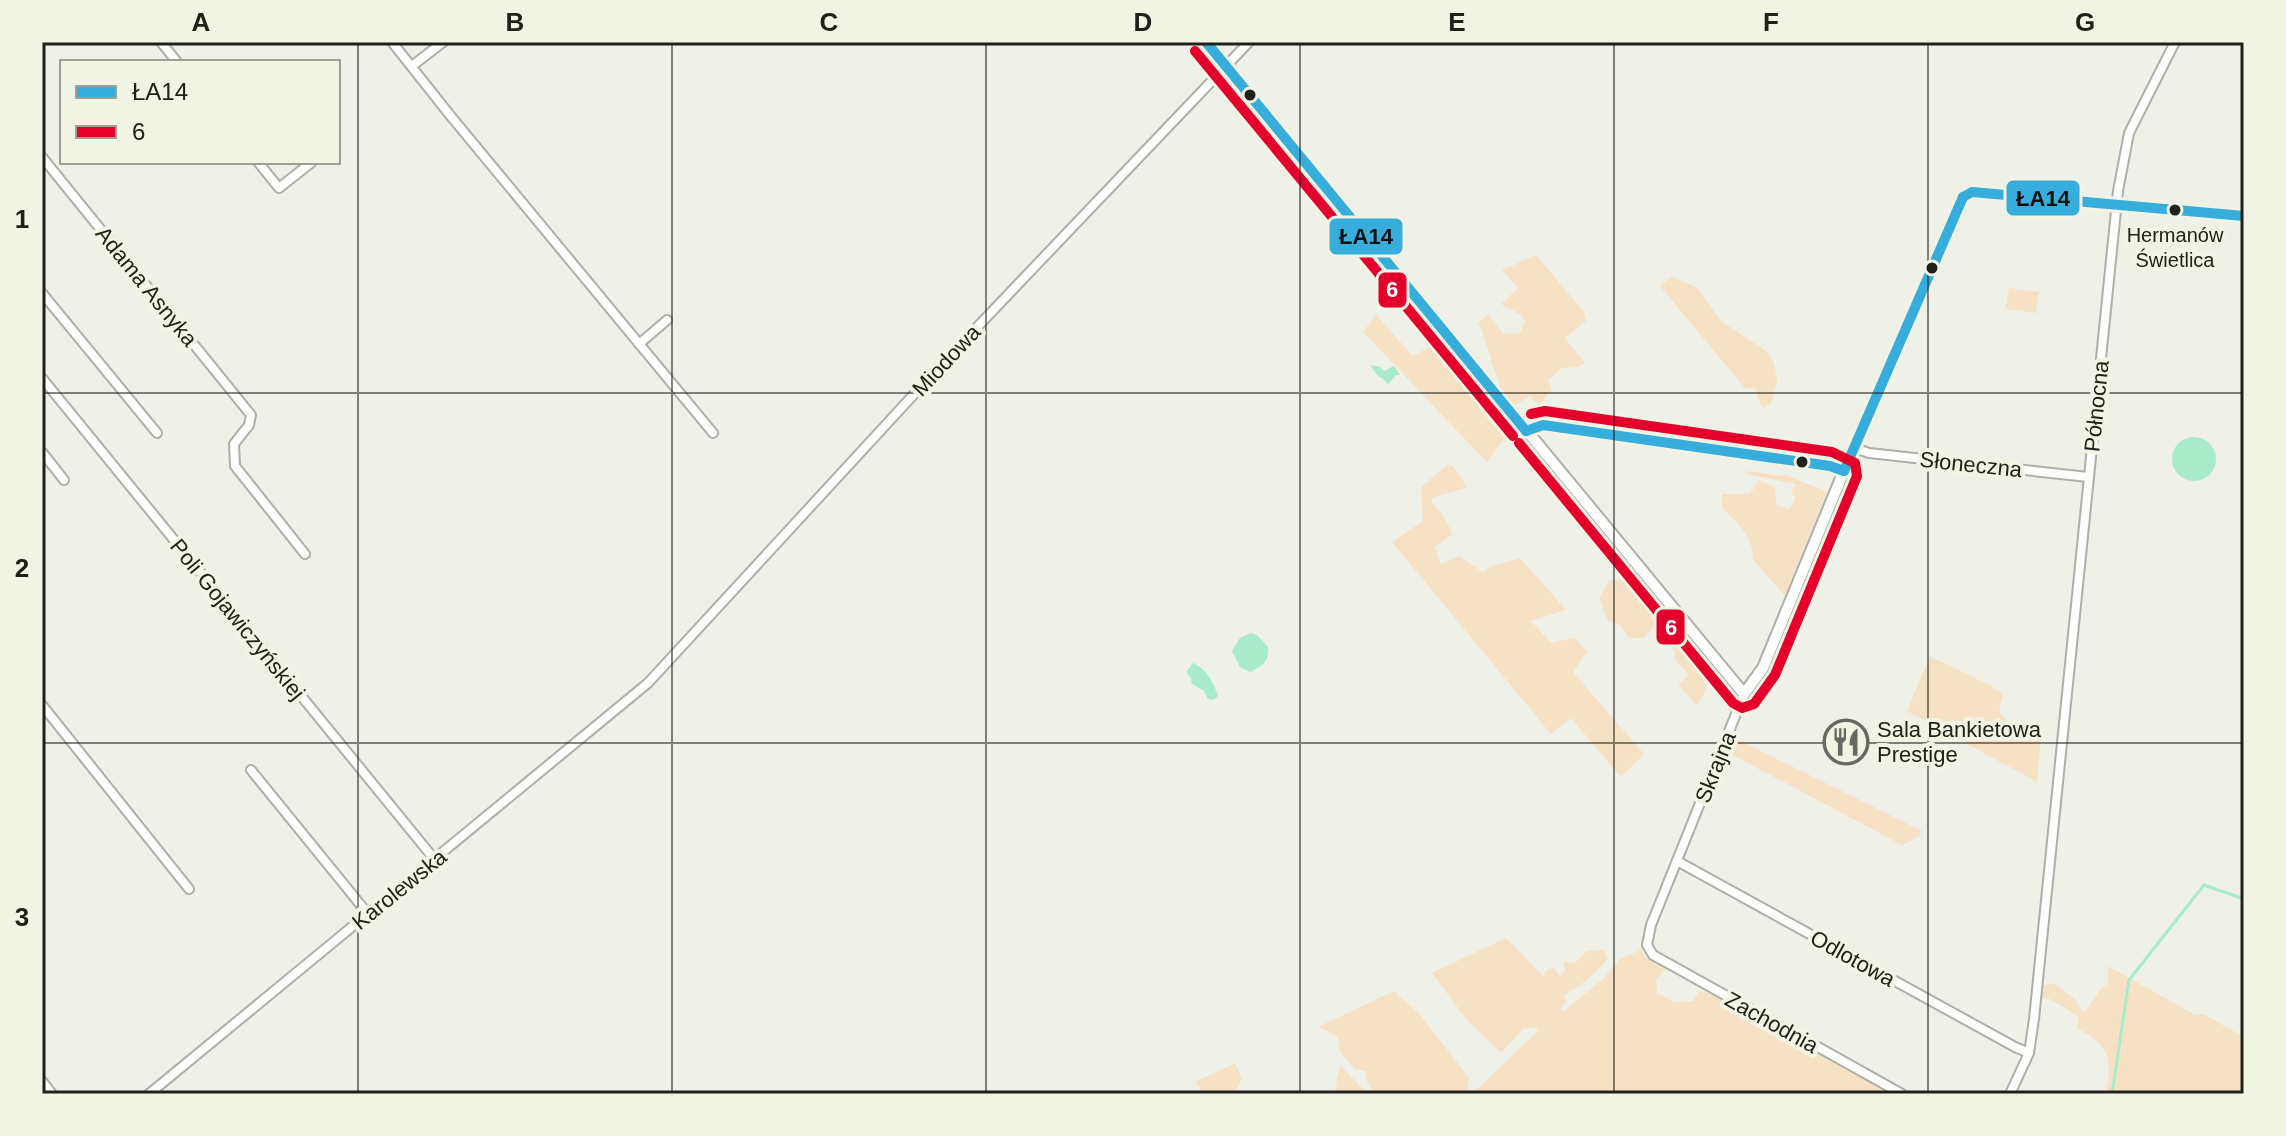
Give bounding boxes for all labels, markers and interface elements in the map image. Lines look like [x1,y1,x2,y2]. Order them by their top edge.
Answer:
text: A [192,7,211,37]
text: B [506,7,524,37]
text: C [820,7,839,37]
text: D [1134,7,1152,37]
text: E [1448,7,1466,37]
text: F [1763,7,1779,37]
text: G [2075,7,2095,37]
legend [60,60,340,164]
text: ŁA14 [132,78,188,105]
unlabelled marker [1242,87,1258,103]
text: 6 [132,118,145,145]
line badge: ŁA14 [2005,179,2081,217]
text: ŁA14 [2016,186,2071,211]
marker: Hermanów Świetlica [2167,202,2183,218]
text: 1 [15,204,29,234]
line badge: ŁA14 [1328,217,1404,256]
street label: Adama Asnyka [91,221,203,352]
text: ŁA14 [1339,224,1394,249]
place label: Hermanów Świetlica [2127,224,2224,271]
unlabelled marker [1924,260,1940,276]
line badge: 6 [1377,271,1408,309]
text: 6 [1386,277,1398,302]
street label: Miodowa [907,319,986,401]
street label: Północna [2079,358,2114,453]
street label: Słoneczna [1919,447,2024,482]
unlabelled marker [1794,454,1810,470]
street label: Poli Gojawiczyńskiej [165,534,310,705]
text: 2 [15,553,29,583]
line badge: 6 [1655,608,1686,646]
text: 6 [1665,615,1677,640]
place label: Sala Bankietowa Prestige [1877,717,2042,767]
restaurant icon: Sala Bankietowa Prestige [1822,718,1870,766]
street label: Skrajna [1690,727,1741,806]
street label: Karolewska [347,843,452,935]
text: 3 [15,902,29,932]
street label: Odlotowa [1806,925,1900,992]
street label: Zachodnia [1721,987,1823,1059]

